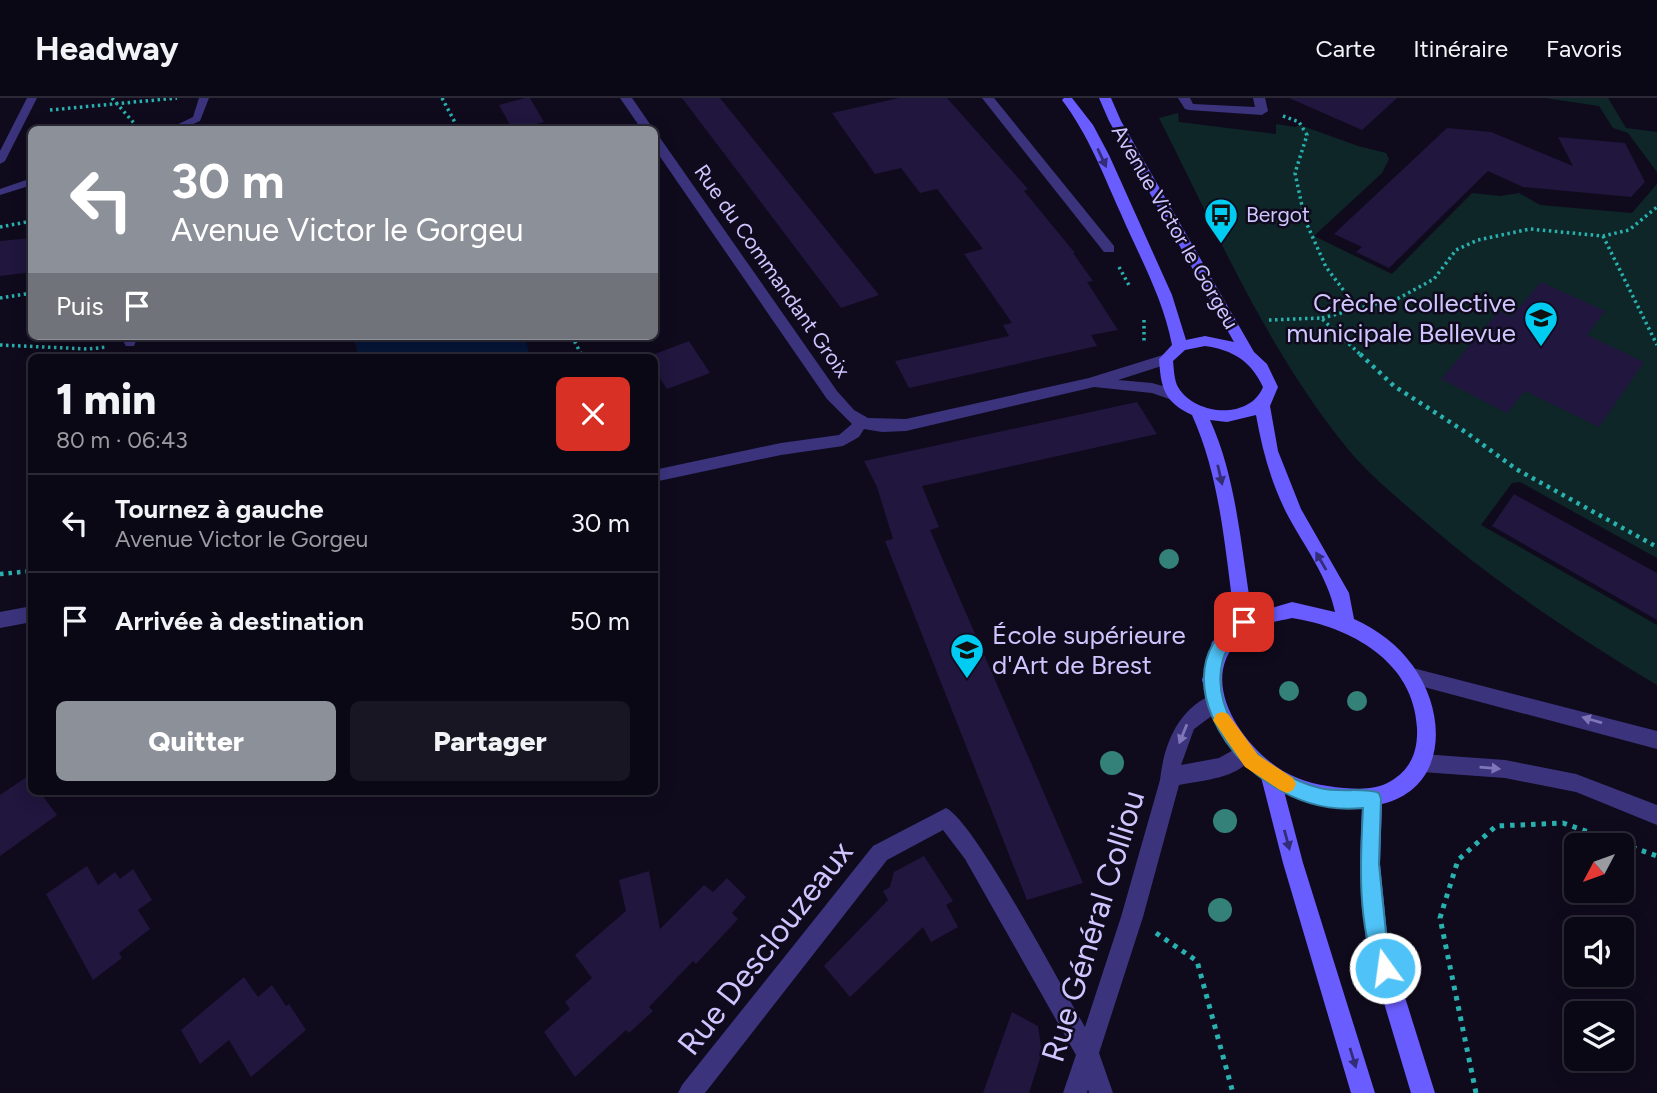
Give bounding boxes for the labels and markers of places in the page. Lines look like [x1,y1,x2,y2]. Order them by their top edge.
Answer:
bus stop icon: Bergot [1202,196,1240,245]
place label: Bergot [1246,202,1310,227]
place label: Crèche collective municipale Bellevue [1286,287,1516,349]
school or university icon: Crèche collective municipale Bellevue [1522,299,1560,348]
pin [1214,592,1274,652]
place label: École supérieure d'Art de Brest [992,619,1186,681]
school or university icon: École supérieure d'Art de Brest [948,631,986,680]

